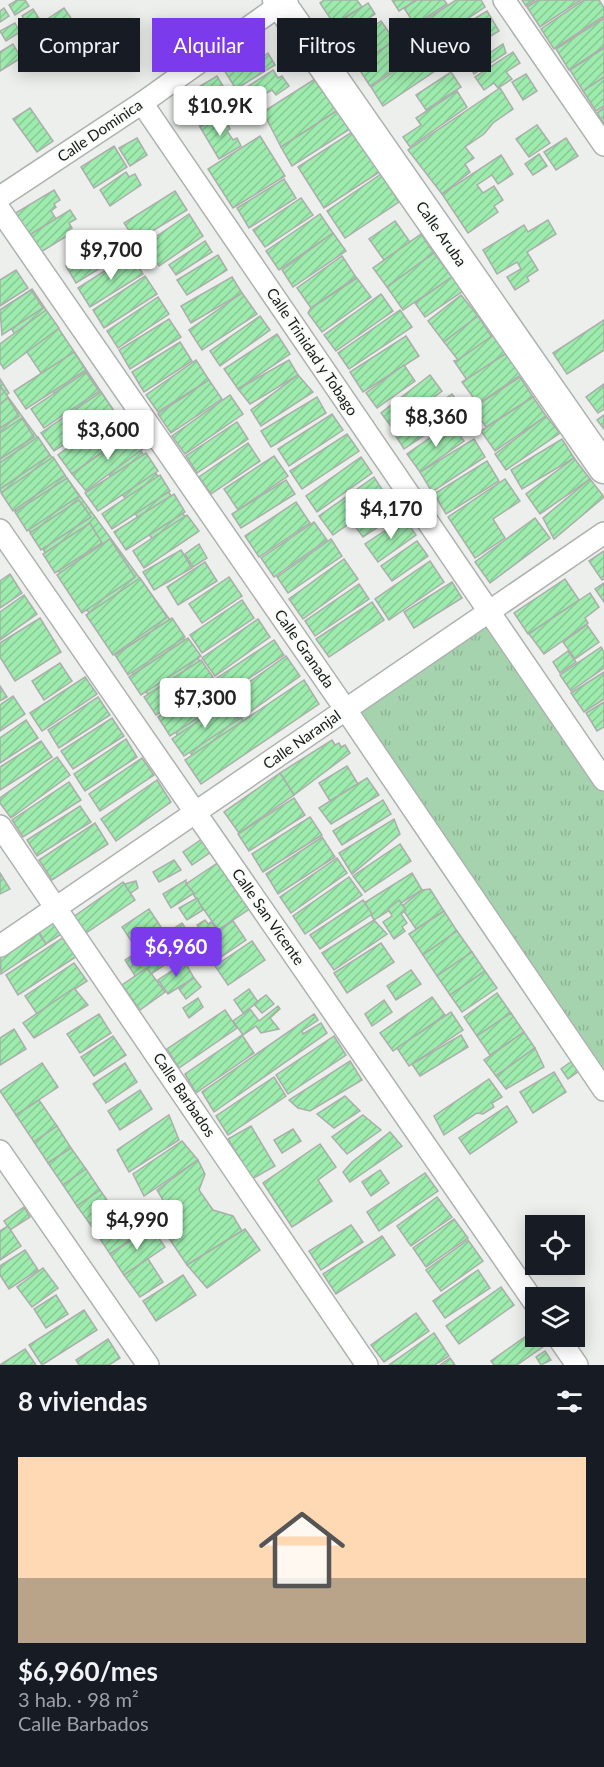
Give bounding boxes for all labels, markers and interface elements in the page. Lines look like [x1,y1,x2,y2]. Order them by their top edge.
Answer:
chip: Comprar [18,18,140,72]
chip: Alquilar [152,18,265,72]
chip: Filtros [277,18,377,72]
chip: Nuevo [389,18,491,72]
pin: $10.9K [171,86,269,137]
text: $10.9K [188,93,252,117]
street label: Calle Dominica [54,95,145,165]
street label: Calle Aruba [413,197,471,270]
pin: $9,700 [62,230,160,281]
text: $9,700 [80,237,142,261]
street label: Calle Trinidad y Tobago [263,284,362,419]
pin: $8,360 [387,397,485,448]
text: $8,360 [405,404,467,428]
pin: $3,600 [59,410,157,461]
text: $3,600 [77,417,139,441]
pin: $4,170 [342,489,440,540]
text: $4,170 [360,496,422,520]
street label: Calle Granada [271,606,338,691]
pin: $7,300 [156,678,254,729]
text: $7,300 [174,685,236,709]
street label: Calle Naranjal [259,706,344,773]
street label: Calle San Vicente [229,865,309,968]
pin: $6,960 [127,927,225,978]
text: $6,960 [145,934,207,958]
street label: Calle Barbados [150,1049,220,1140]
pin: $4,990 [88,1200,186,1251]
text: $4,990 [106,1207,168,1231]
map controls [525,1215,585,1347]
button: locate [525,1215,585,1275]
button: layers [525,1287,585,1347]
text: 8 viviendas [18,1385,147,1417]
icon: filters [553,1385,586,1418]
icon: home [248,1496,356,1604]
text: $6,960/mes [18,1655,158,1687]
text: 3 hab. · 98 m² [18,1687,139,1711]
text: Calle Barbados [18,1711,149,1735]

